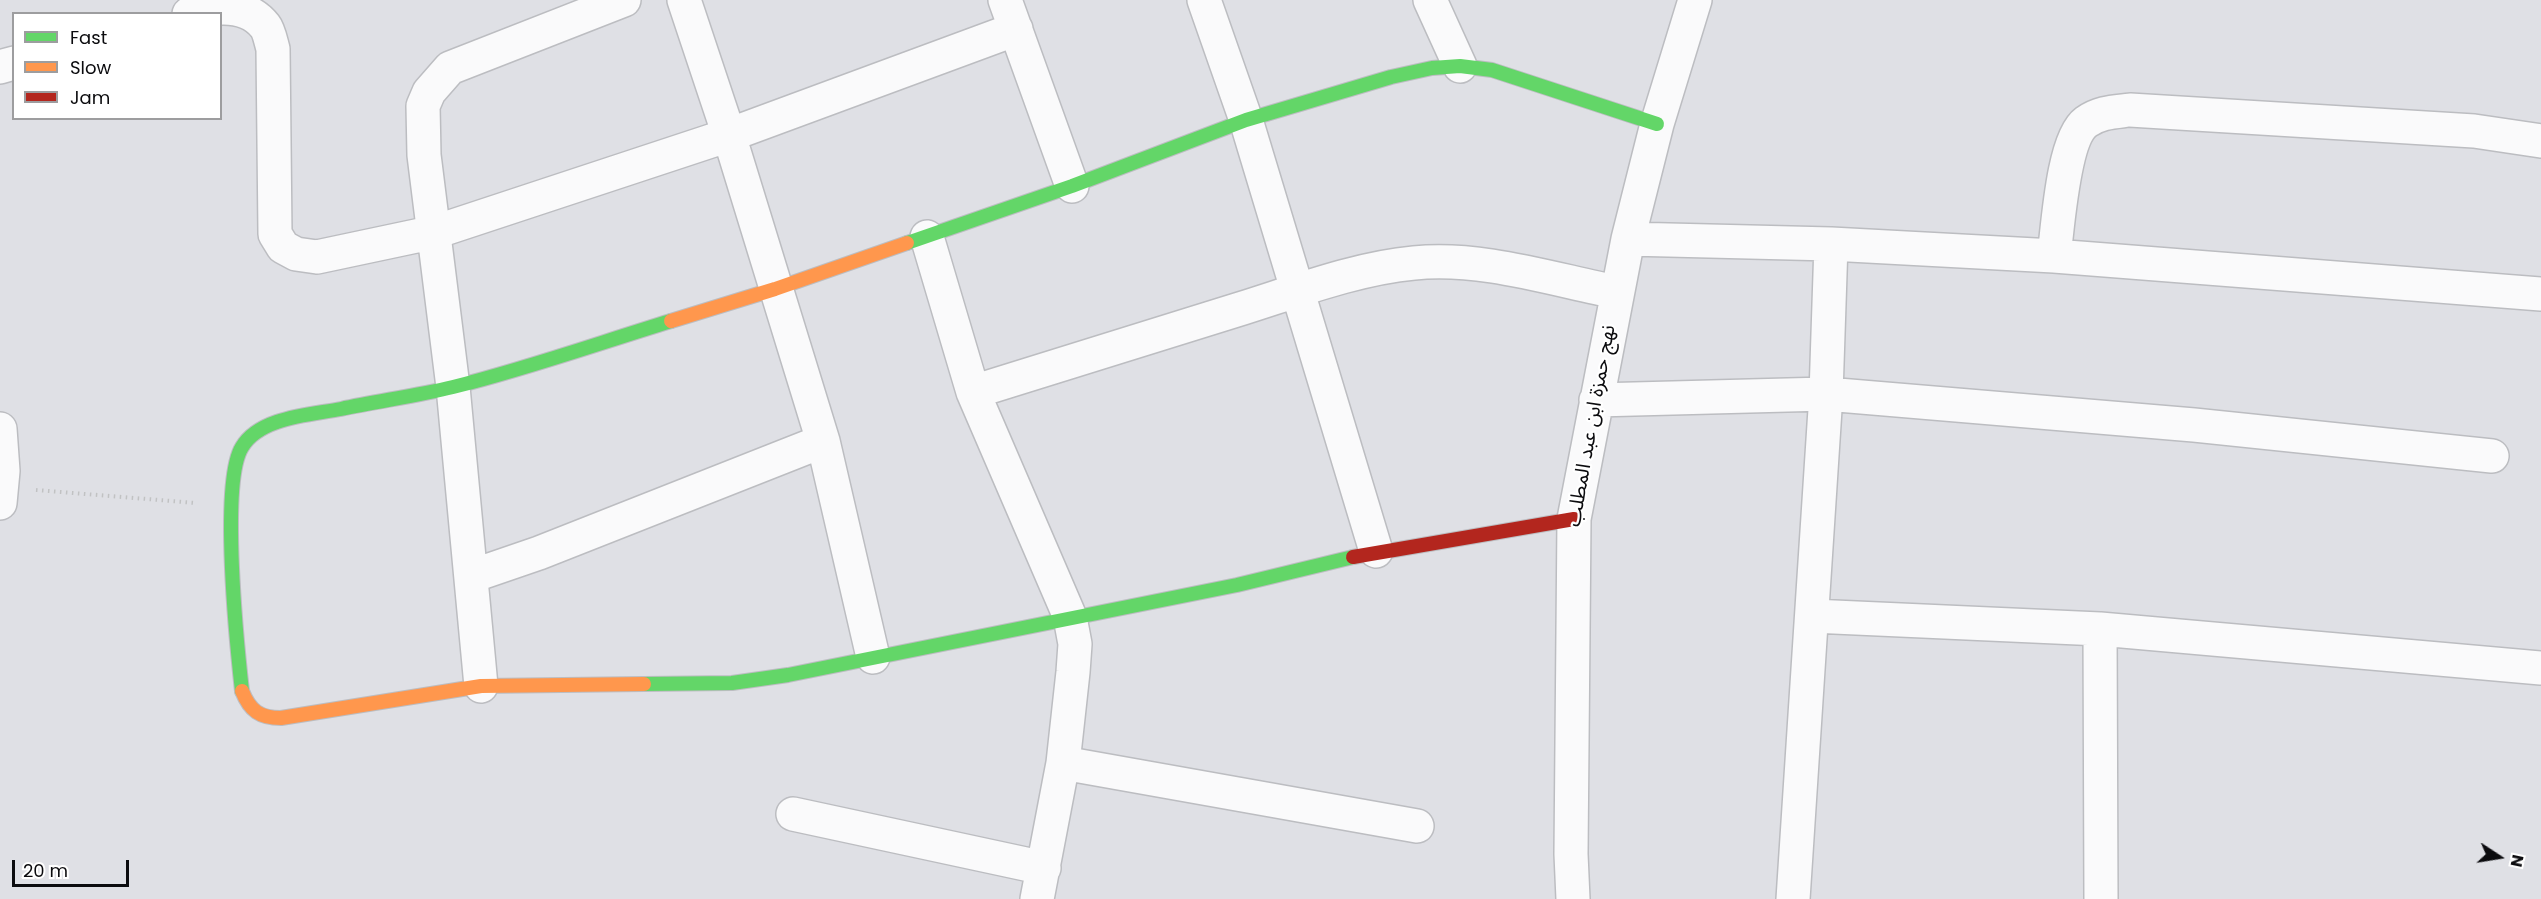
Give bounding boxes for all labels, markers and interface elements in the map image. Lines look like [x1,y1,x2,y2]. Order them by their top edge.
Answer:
legend [12,12,222,120]
text: Fast [70,25,107,50]
text: Slow [70,55,111,80]
text: Jam [70,85,110,110]
street label: نهج حمزة ابن عبد المطلب [1562,323,1622,529]
north arrow [2469,827,2529,887]
scale bar [15,848,132,886]
text: N [2505,853,2530,869]
text: 20 m [23,858,68,883]

